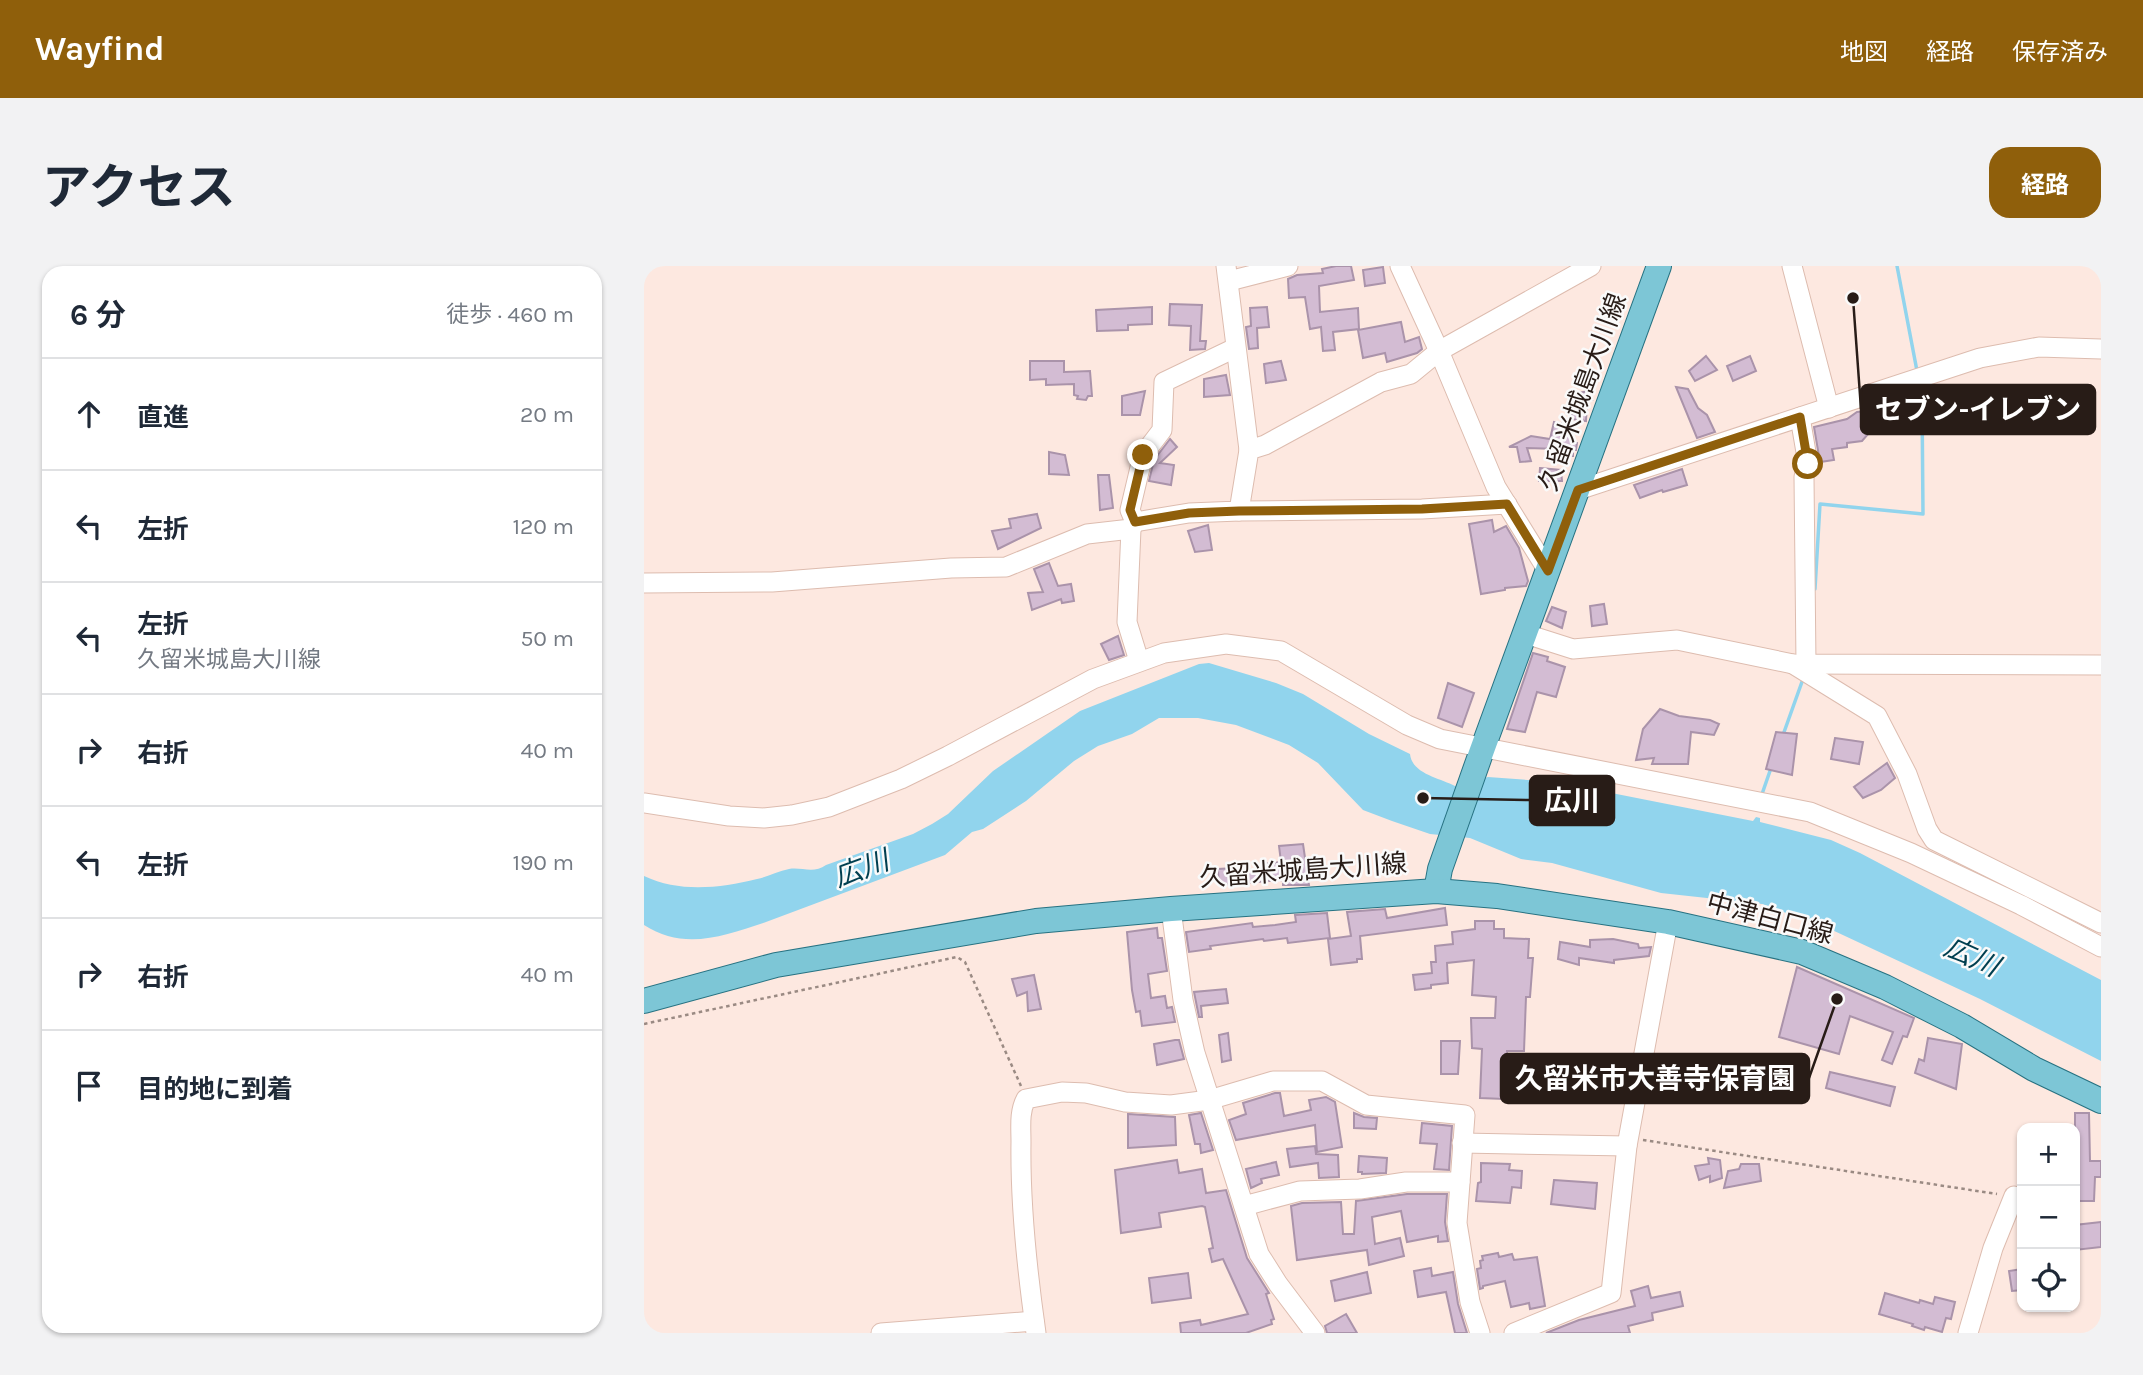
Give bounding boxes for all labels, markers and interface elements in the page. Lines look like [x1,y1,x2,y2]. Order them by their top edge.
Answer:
text: Wayfind [35,30,165,68]
text: 地図 [1840,38,1888,66]
text: 経路 [1926,38,1974,66]
text: 保存済み [2012,38,2108,66]
button: 経路 [1989,147,2101,218]
text: アクセス [42,159,236,216]
street label: 久留米城島大川線 [1532,289,1633,495]
text: 6 分 [70,297,126,333]
text: 徒歩 · 460 m [446,301,574,328]
callout: セブン-イレブン [1861,385,2095,434]
text: セブン-イレブン [1875,393,2081,426]
icon: ahead [70,395,108,433]
text: 20 m [520,401,574,428]
text: 直進 [137,402,189,433]
route end [1127,439,1158,470]
route start [1792,448,1823,479]
icon: left [70,507,108,545]
text: 120 m [512,513,574,540]
text: 左折 [137,514,189,545]
text: 左折 [137,609,189,640]
icon: left [70,619,108,657]
text: 50 m [520,625,574,652]
text: 久留米城島大川線 [137,646,321,673]
icon: right [70,731,108,769]
text: 40 m [521,737,574,764]
text: 右折 [137,738,189,769]
callout: 広川 [1530,776,1614,825]
text: 広川 [1544,784,1600,817]
water label: 広川 [829,842,896,894]
icon: left [70,843,108,881]
street label: 久留米城島大川線 [1198,848,1408,893]
text: 190 m [512,849,574,876]
text: 左折 [137,850,189,881]
street label: 中津白口線 [1703,887,1837,950]
water label: 広川 [1939,930,2007,984]
icon: right [70,955,108,993]
text: 40 m [521,961,574,988]
text: 右折 [137,962,189,993]
callout: 久留米市大善寺保育園 [1501,1054,1809,1103]
text: 久留米市大善寺保育園 [1515,1062,1795,1095]
icon: arrive [70,1067,108,1105]
text: 目的地に到着 [137,1074,293,1105]
map controls [2017,1123,2080,1312]
button: + [2017,1123,2080,1186]
button: − [2017,1186,2080,1249]
button: locate [2017,1249,2080,1312]

